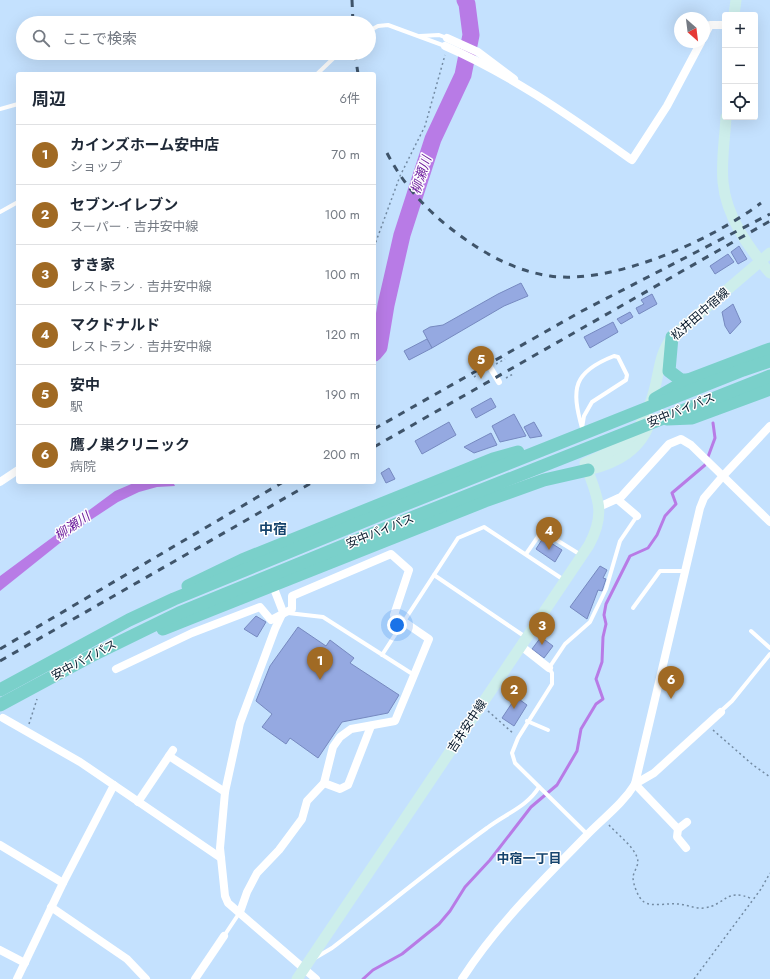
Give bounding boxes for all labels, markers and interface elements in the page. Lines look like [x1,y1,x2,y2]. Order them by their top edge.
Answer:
north arrow [674,12,710,48]
map controls [722,12,758,120]
button: + [722,12,758,48]
search box [16,16,376,60]
icon: search [30,27,52,49]
text: ここで検索 [62,28,137,50]
button: − [722,48,758,84]
button: locate [722,84,758,120]
text: 周辺 [32,87,66,111]
text: 6件 [340,89,360,108]
text: カインズホーム安中店 [70,134,219,156]
text: 1 [42,145,48,164]
text: 70 m [331,145,360,164]
water label: 柳瀬川 [406,152,437,196]
text: ショップ [70,157,122,176]
text: セブン-イレブン [70,194,178,216]
text: 2 [41,205,49,224]
text: 100 m [325,205,360,224]
text: スーパー · 吉井安中線 [70,217,199,236]
text: すき家 [70,254,115,276]
text: 3 [41,265,49,284]
text: 100 m [325,265,360,284]
text: レストラン · 吉井安中線 [70,277,212,296]
street label: 松井田中宿線 [667,284,733,344]
text: マクドナルド [70,314,160,336]
text: 4 [40,325,50,344]
text: 120 m [325,325,360,344]
text: レストラン · 吉井安中線 [70,337,212,356]
pin: 5 [468,346,494,379]
text: 安中 [70,374,100,396]
text: 5 [41,385,49,404]
text: 190 m [325,385,360,404]
street label: 安中バイパス [644,388,718,432]
text: 駅 [70,397,83,416]
text: 鷹ノ巣クリニック [70,434,190,456]
text: 6 [41,445,49,464]
text: 200 m [323,445,360,464]
text: 病院 [70,457,96,476]
water label: 柳瀬川 [51,506,95,545]
street label: 安中バイパス [343,509,417,553]
pin: 4 [536,517,562,550]
district label: 中宿 [259,519,287,539]
pin: 3 [529,612,555,645]
your location [387,615,407,635]
street label: 安中バイパス [48,635,120,685]
pin: 1 [307,647,333,680]
pin: 6 [658,666,684,699]
pin: 2 [501,676,527,709]
street label: 吉井安中線 [443,696,491,756]
district label: 中宿一丁目 [496,849,562,868]

